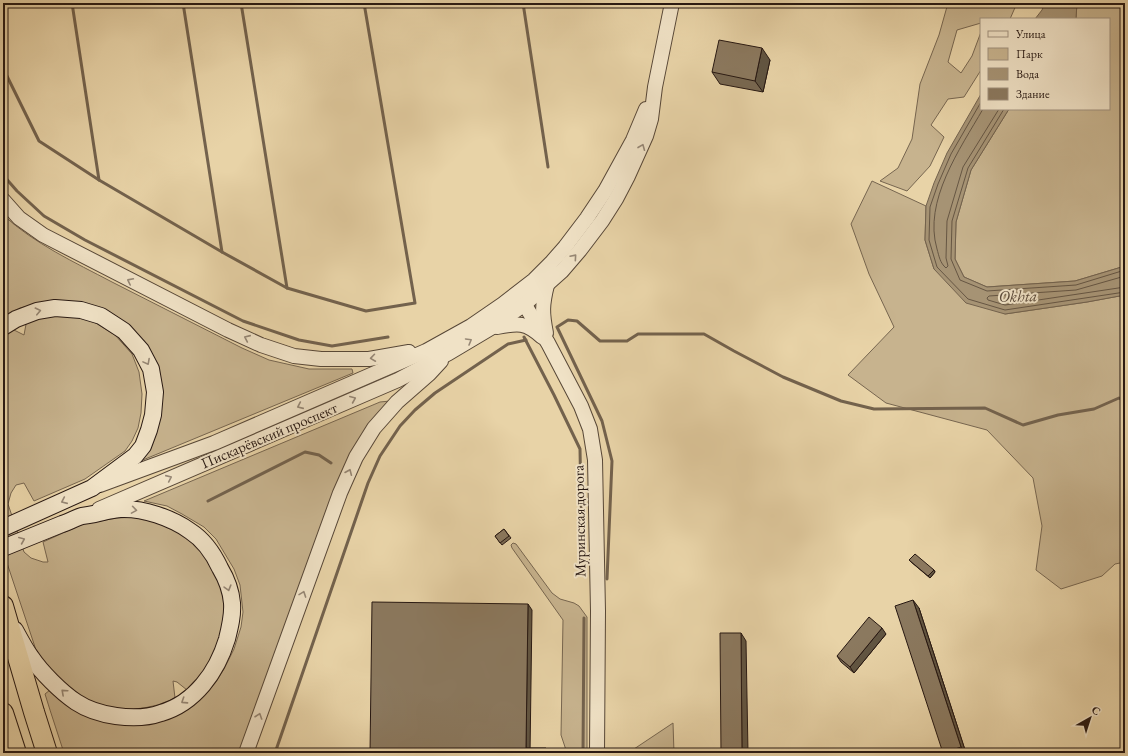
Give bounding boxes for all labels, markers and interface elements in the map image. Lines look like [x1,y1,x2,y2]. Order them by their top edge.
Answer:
legend [980,18,1110,110]
text: Улица [1015,26,1046,42]
text: Парк [1016,46,1043,62]
text: Вода [1016,66,1039,82]
text: Здание [1016,86,1050,102]
one-way arrow [637,143,645,151]
one-way arrow [570,254,577,261]
one-way arrow [127,278,134,285]
water label: Okhta [998,285,1038,307]
one-way arrow [35,308,42,316]
one-way arrow [243,335,251,343]
one-way arrow [465,338,472,345]
one-way arrow [370,353,376,362]
one-way arrow [143,357,150,365]
one-way arrow [348,396,356,404]
street label: Пискарёвский проспект [198,398,340,472]
one-way arrow [297,401,304,409]
street label: Муринская дорога [569,465,589,577]
one-way arrow [344,469,352,477]
one-way arrow [166,475,173,483]
one-way arrow [61,496,68,504]
one-way arrow [131,505,138,514]
one-way arrow [18,537,25,545]
one-way arrow [223,584,232,591]
one-way arrow [299,591,307,598]
one-way arrow [61,690,68,697]
one-way arrow [181,697,188,704]
north arrow [1070,698,1110,738]
text: С [1089,702,1104,718]
one-way arrow [255,713,263,720]

